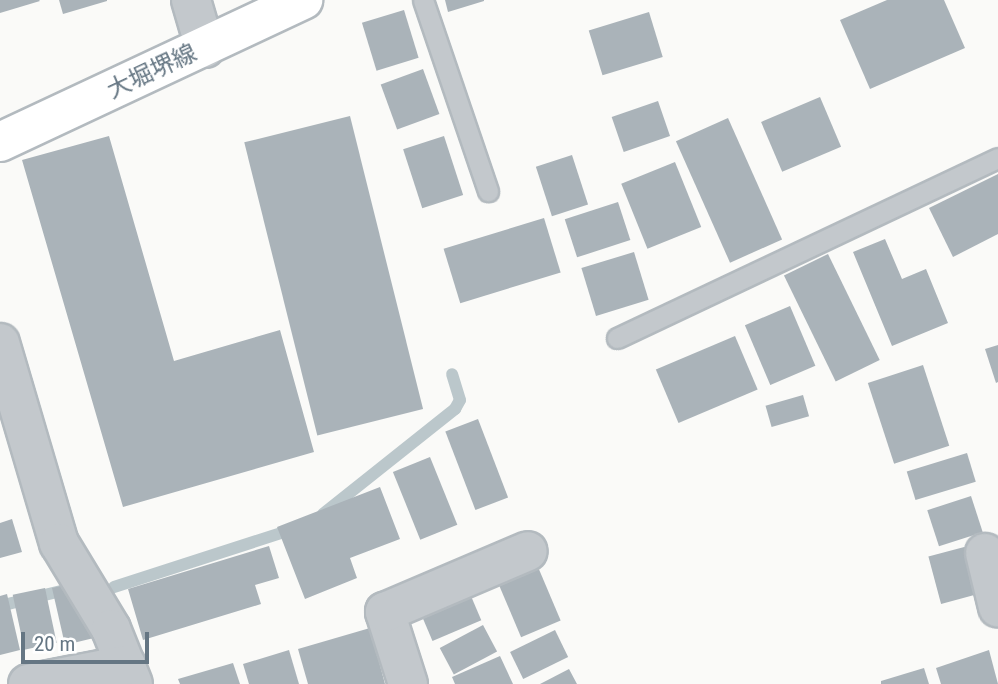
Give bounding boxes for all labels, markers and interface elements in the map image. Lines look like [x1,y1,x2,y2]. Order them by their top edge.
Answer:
street label: 大堀堺線 [102,39,202,105]
scale bar [24,618,152,662]
text: 20 m [34,632,75,656]

